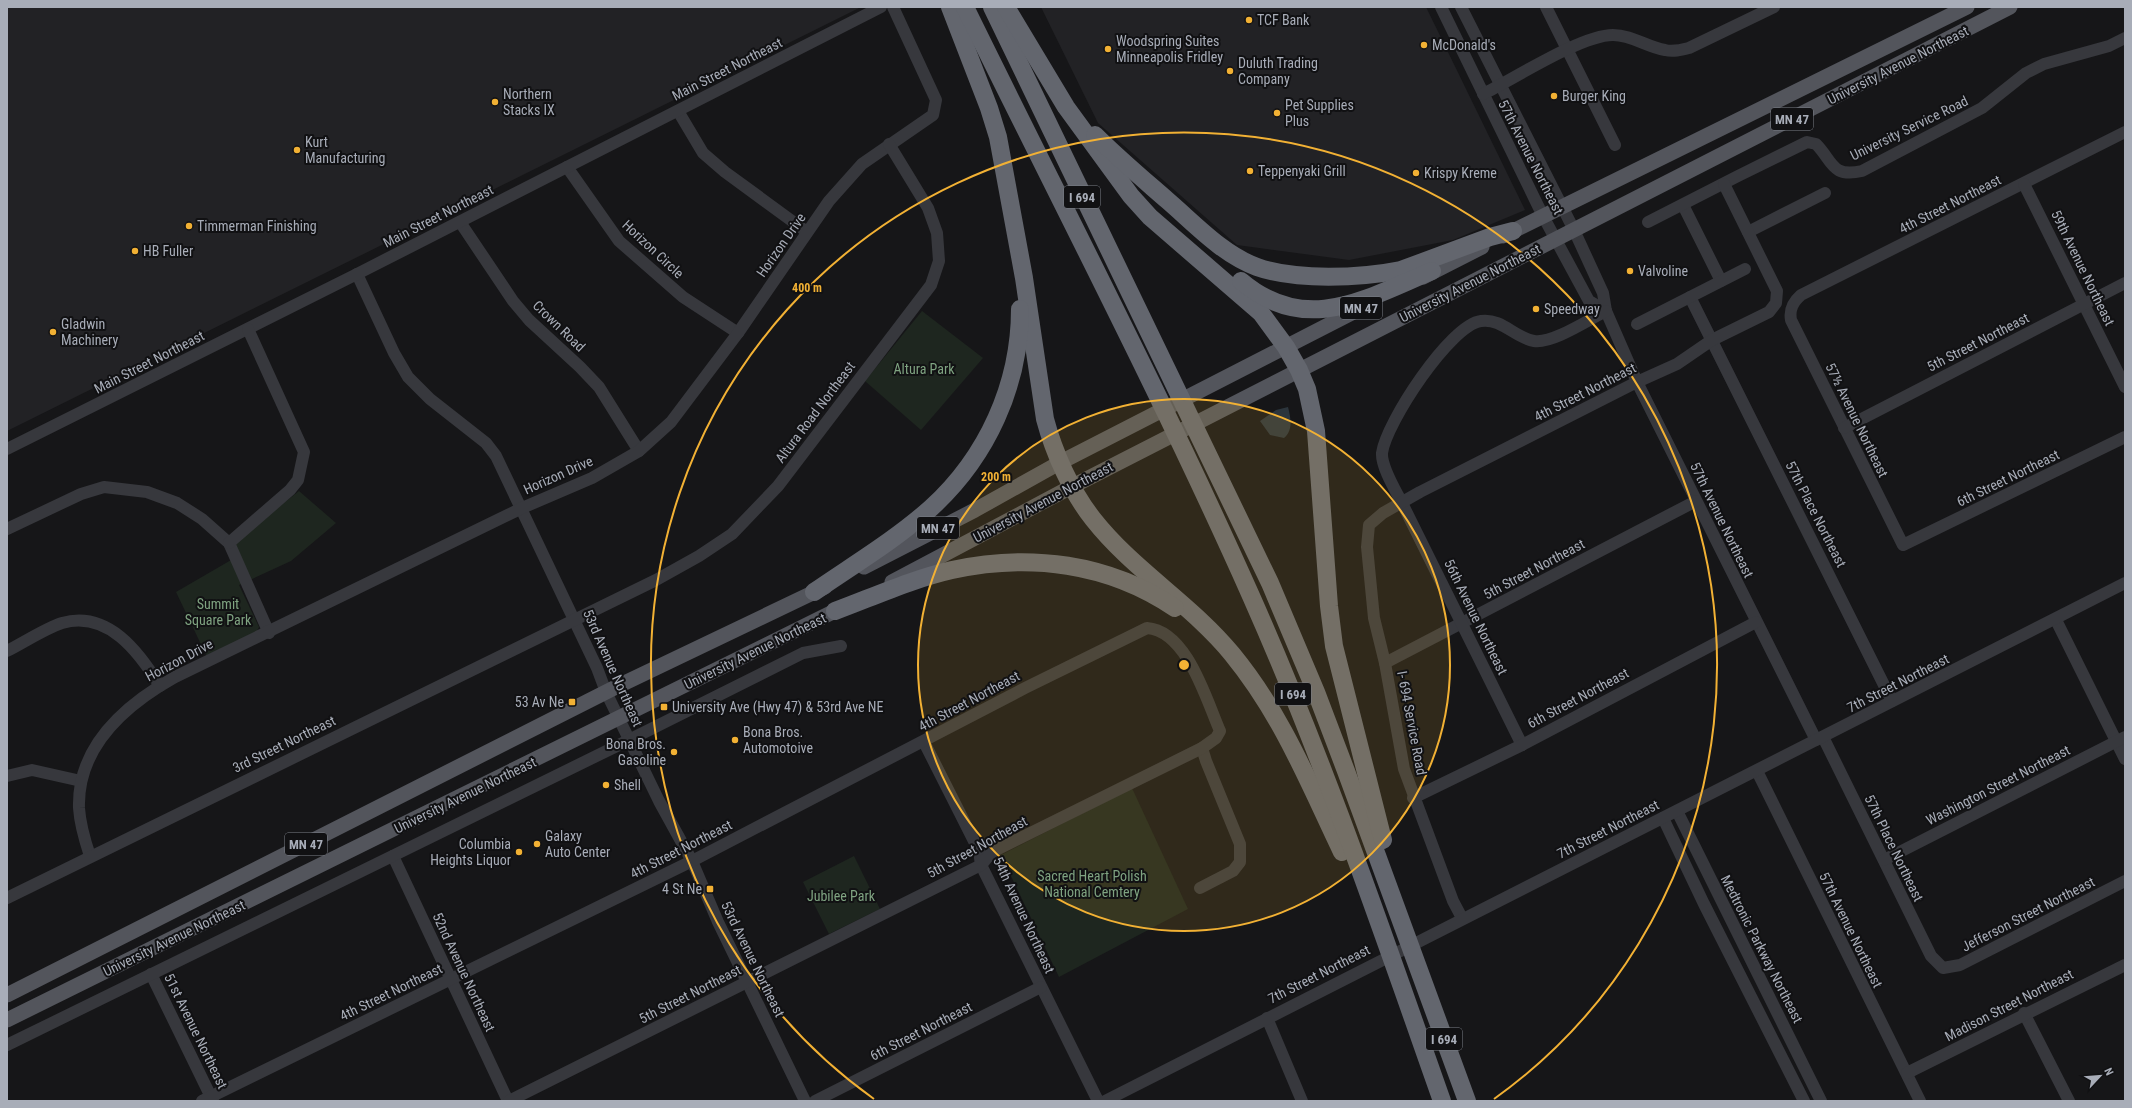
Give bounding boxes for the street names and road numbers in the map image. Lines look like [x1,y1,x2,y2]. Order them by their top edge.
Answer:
street label: University Avenue Northeast [1825,22,1971,108]
street label: Main Street Northeast [669,34,785,104]
street label: University Service Road [1847,93,1971,163]
street label: 57th Avenue Northeast [1495,97,1567,217]
road number: MN 47 [1771,108,1813,130]
street label: 4th Street Northeast [1896,171,2004,237]
street label: Main Street Northeast [380,181,496,251]
road number: I 694 [1064,186,1100,208]
street label: 59th Avenue Northeast [2048,208,2118,328]
street label: Horizon Drive [753,210,809,280]
street label: Horizon Circle [619,217,687,282]
street label: University Avenue Northeast [1397,240,1543,326]
street label: Crown Road [530,297,588,355]
road number: MN 47 [1340,297,1382,319]
street label: 5th Street Northeast [1924,309,2032,375]
street label: Main Street Northeast [91,327,207,397]
street label: Altura Road Northeast [772,358,858,466]
street label: 4th Street Northeast [1531,359,1639,425]
street label: 57½ Avenue Northeast [1822,360,1892,480]
street label: 6th Street Northeast [1954,446,2062,510]
street label: Horizon Drive [521,452,596,497]
street label: University Avenue Northeast [970,458,1116,546]
street label: 57th Place Northeast [1782,458,1850,570]
street label: 57th Avenue Northeast [1687,460,1757,580]
road number: MN 47 [917,517,959,539]
street label: 5th Street Northeast [1481,536,1587,602]
street label: 56th Avenue Northeast [1441,557,1511,677]
street label: 53rd Avenue Northeast [580,607,646,729]
street label: University Avenue Northeast [681,610,829,692]
street label: Horizon Drive [142,635,216,684]
street label: 7th Street Northeast [1844,650,1952,716]
street label: 6th Street Northeast [1525,665,1631,731]
street label: 4th Street Northeast [916,668,1022,734]
street label: I- 694 Service Road [1394,669,1430,777]
road number: I 694 [1275,683,1311,705]
street label: 3rd Street Northeast [230,712,338,776]
street label: Washington Street Northeast [1923,742,2073,828]
street label: University Avenue Northeast [391,754,539,836]
street label: 57th Place Northeast [1861,792,1927,904]
street label: 7th Street Northeast [1554,796,1662,862]
street label: 5th Street Northeast [924,813,1030,881]
street label: 4th Street Northeast [627,816,735,882]
road number: MN 47 [285,833,327,855]
street label: 54th Avenue Northeast [990,854,1058,976]
street label: 57th Avenue Northeast [1816,870,1886,990]
street label: Medtronic Parkway Northeast [1718,872,1806,1026]
street label: Jefferson Street Northeast [1959,873,2097,955]
street label: University Avenue Northeast [100,897,248,979]
street label: 53rd Avenue Northeast [718,899,788,1019]
street label: 52nd Avenue Northeast [429,910,499,1034]
street label: 7th Street Northeast [1265,941,1373,1007]
street label: 4th Street Northeast [337,960,445,1024]
street label: 5th Street Northeast [636,961,744,1027]
street label: Madison Street Northeast [1942,966,2076,1044]
street label: 51st Avenue Northeast [161,971,231,1091]
street label: 6th Street Northeast [867,998,975,1064]
road number: I 694 [1426,1028,1462,1050]

